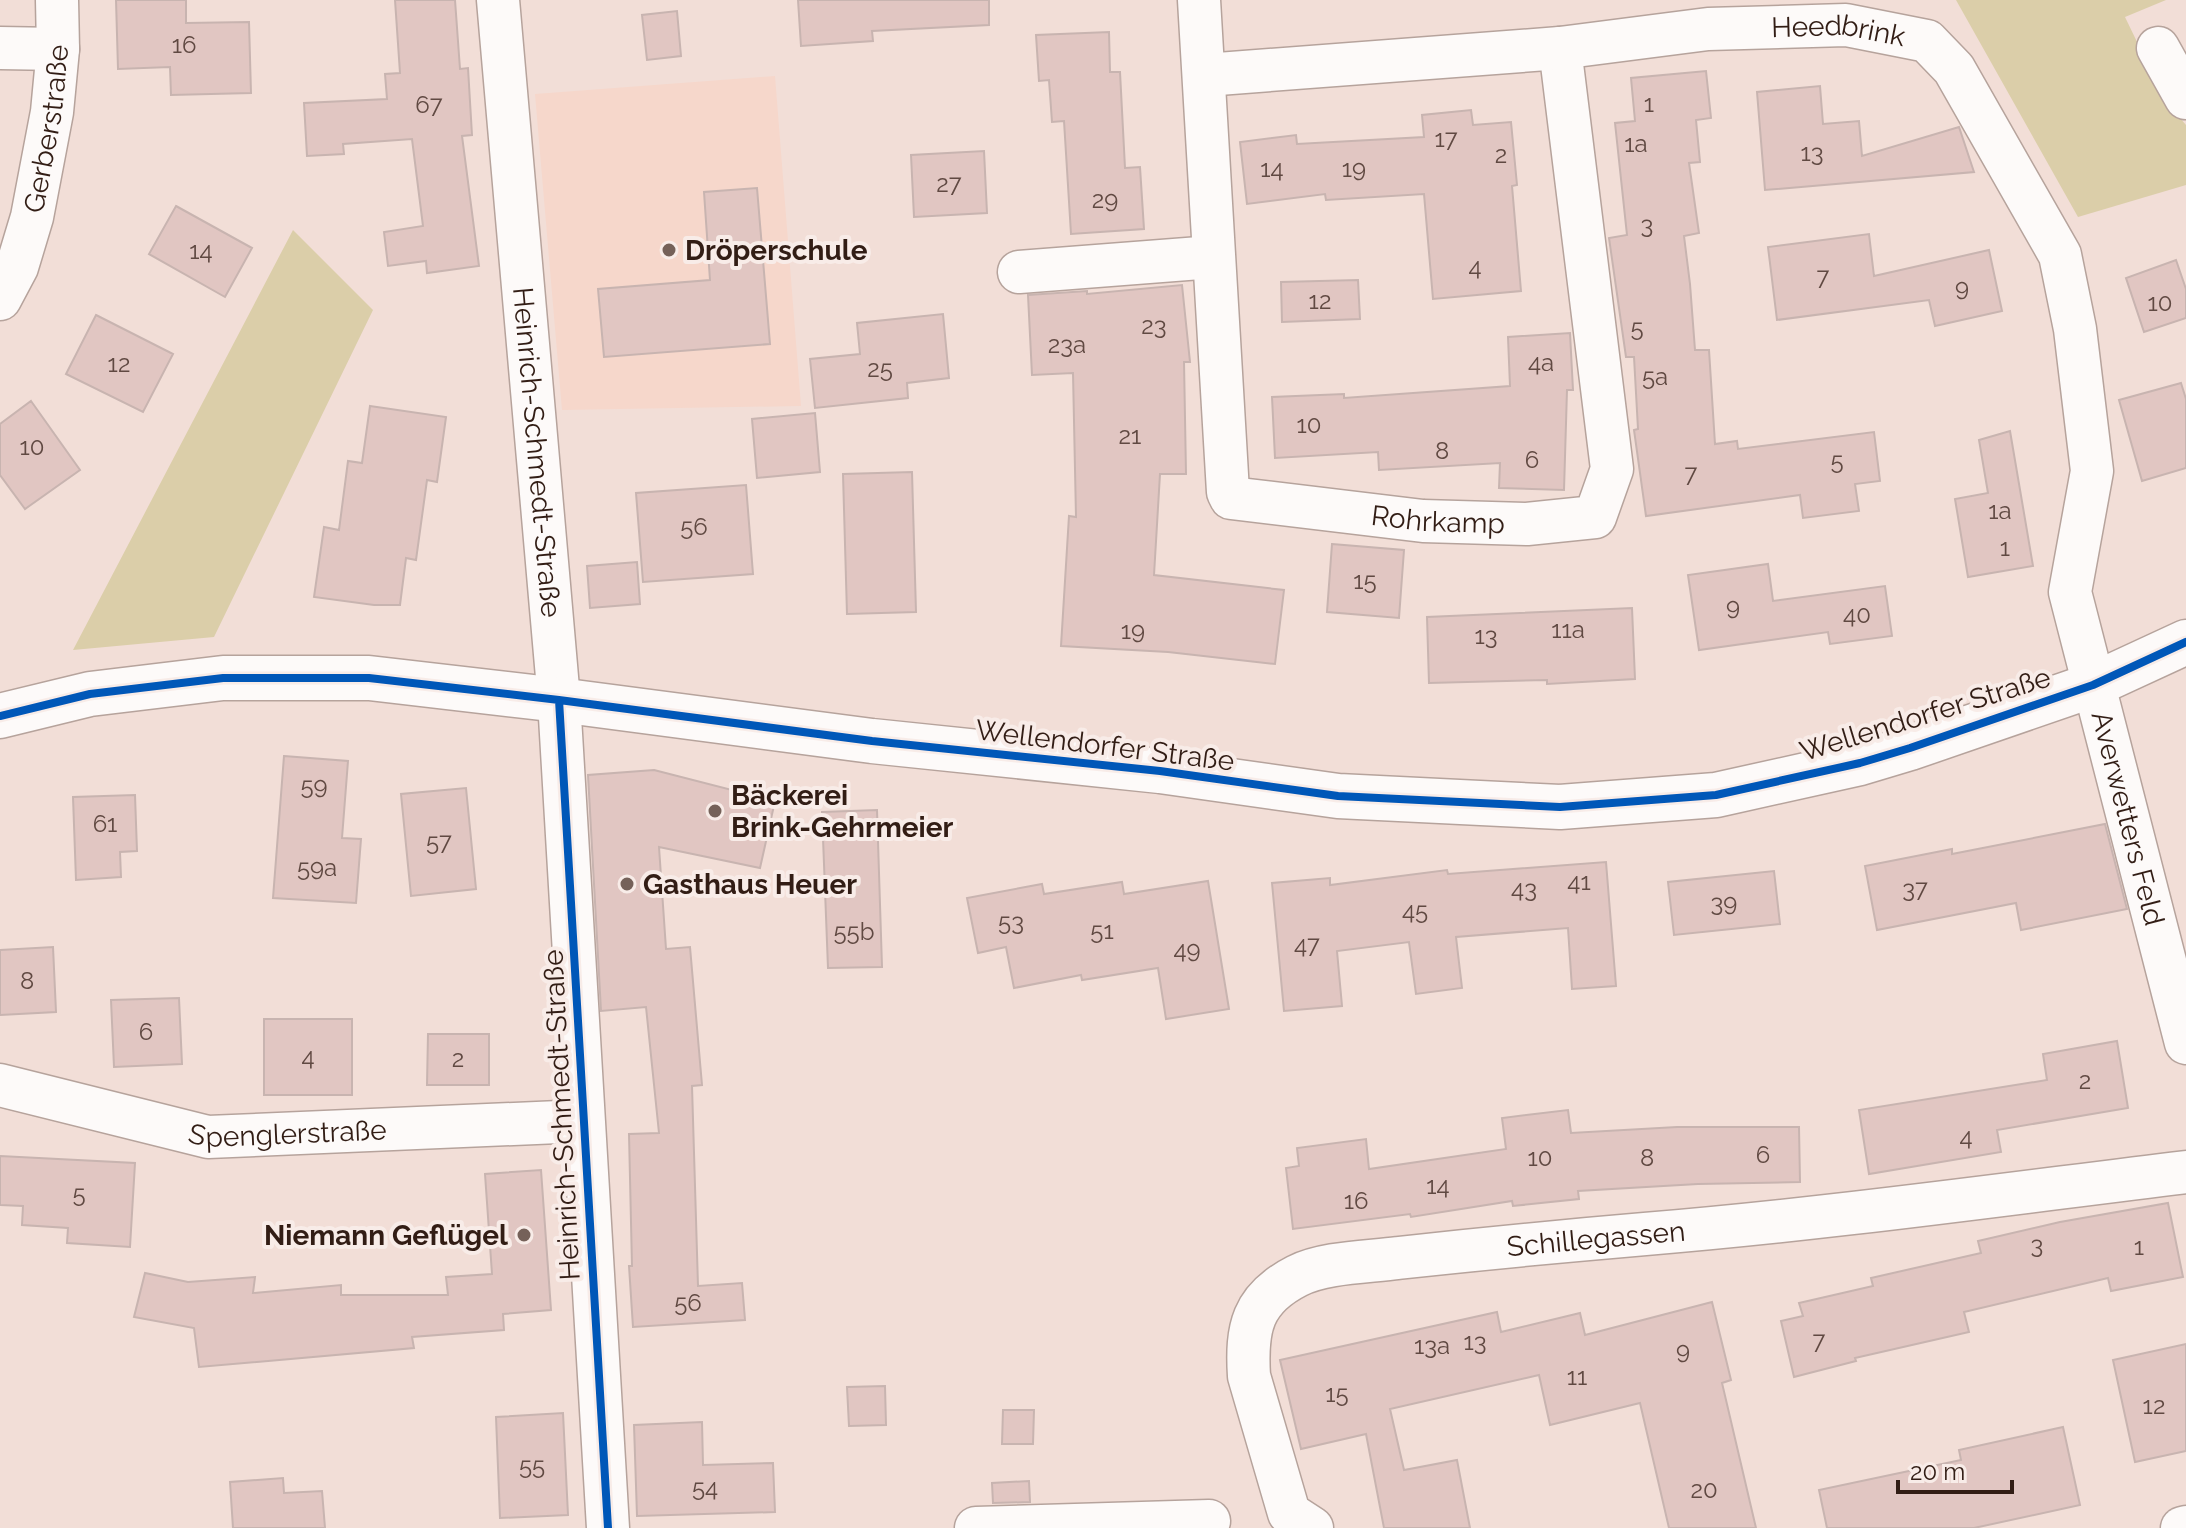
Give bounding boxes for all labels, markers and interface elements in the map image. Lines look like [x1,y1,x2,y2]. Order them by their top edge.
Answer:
street label: Heedbrink [1771,9,1908,53]
house number: 16 [172,30,196,59]
street label: Gerberstraße [17,43,75,216]
house number: 1 [1644,89,1654,118]
house number: 67 [415,90,443,119]
house number: 17 [1435,124,1458,153]
house number: 1a [1624,129,1648,158]
house number: 13 [1800,138,1824,167]
house number: 2 [1495,140,1507,169]
house number: 14 [1260,154,1284,183]
house number: 19 [1342,154,1366,183]
house number: 27 [936,169,962,198]
house number: 29 [1092,185,1118,214]
house number: 3 [1641,210,1653,239]
place label: Dröperschule [685,234,868,267]
house number: 14 [189,236,213,265]
marker: Dröperschule [660,241,678,259]
house number: 4 [1468,252,1482,281]
house number: 7 [1817,262,1830,291]
house number: 9 [1955,273,1969,302]
street label: Heinrich-Schmedt-Straße [506,286,568,619]
house number: 12 [1309,286,1331,315]
house number: 10 [2148,288,2172,317]
house number: 23 [1141,311,1167,340]
house number: 5 [1630,313,1644,342]
house number: 23a [1048,330,1086,359]
house number: 4a [1528,348,1554,377]
house number: 12 [108,349,130,378]
house number: 25 [867,354,893,383]
house number: 5a [1642,362,1668,391]
house number: 10 [1297,410,1321,439]
house number: 21 [1119,421,1141,450]
house number: 10 [20,432,44,461]
house number: 8 [1435,436,1449,465]
house number: 6 [1525,445,1539,474]
house number: 5 [1830,446,1844,475]
house number: 7 [1685,459,1698,488]
house number: 1a [1988,496,2012,525]
street label: Rohrkamp [1370,499,1505,540]
house number: 56 [680,512,708,541]
house number: 1 [2000,533,2010,562]
house number: 15 [1353,566,1377,595]
house number: 9 [1726,592,1740,621]
house number: 40 [1843,600,1871,629]
house number: 11a [1551,615,1585,644]
house number: 19 [1121,616,1145,645]
house number: 13 [1474,621,1498,650]
street label: Wellendorfer Straße [1796,661,2054,768]
street label: Averwetters Feld [2084,708,2171,929]
street label: Wellendorfer Straße [974,713,1236,778]
house number: 59 [300,771,328,800]
place label: Bäckerei Brink-Gehrmeier [731,779,954,844]
marker: Bäckerei Brink-Gehrmeier [706,802,724,820]
house number: 61 [93,809,117,838]
house number: 57 [426,827,452,856]
house number: 59a [297,853,337,882]
house number: 41 [1567,867,1591,896]
place label: Gasthaus Heuer [643,868,857,901]
house number: 43 [1511,874,1537,903]
house number: 37 [1902,874,1928,903]
marker: Gasthaus Heuer [618,875,636,893]
house number: 39 [1711,888,1737,917]
house number: 45 [1402,896,1428,925]
house number: 53 [998,907,1024,936]
house number: 51 [1090,916,1114,945]
house number: 55b [834,917,874,946]
house number: 47 [1294,930,1320,959]
house number: 49 [1173,935,1201,964]
street label: Heinrich-Schmedt-Straße [536,949,587,1281]
house number: 8 [20,966,34,995]
house number: 6 [139,1017,153,1046]
house number: 4 [301,1042,315,1071]
house number: 2 [452,1044,464,1073]
house number: 2 [2079,1066,2091,1095]
street label: Spenglerstraße [185,1113,387,1154]
house number: 4 [1959,1122,1973,1151]
house number: 6 [1756,1140,1770,1169]
house number: 10 [1528,1143,1552,1172]
house number: 8 [1640,1143,1654,1172]
house number: 14 [1426,1171,1450,1200]
house number: 5 [72,1179,86,1208]
house number: 16 [1344,1186,1368,1215]
street label: Schillegassen [1505,1215,1687,1264]
place label: Niemann Geflügel [264,1219,508,1252]
marker: Niemann Geflügel [515,1226,533,1244]
house number: 3 [2031,1230,2043,1259]
house number: 1 [2134,1232,2144,1261]
house number: 56 [674,1288,702,1317]
house number: 7 [1813,1326,1826,1355]
house number: 13 [1463,1327,1487,1356]
house number: 13a [1414,1331,1450,1360]
house number: 9 [1676,1336,1690,1365]
house number: 11 [1567,1362,1587,1391]
house number: 15 [1325,1379,1349,1408]
house number: 12 [2143,1391,2165,1420]
scale bar [1898,1444,2012,1494]
house number: 55 [519,1451,545,1480]
text: 20 m [1910,1457,1965,1486]
house number: 54 [692,1473,718,1502]
house number: 20 [1690,1475,1718,1504]

